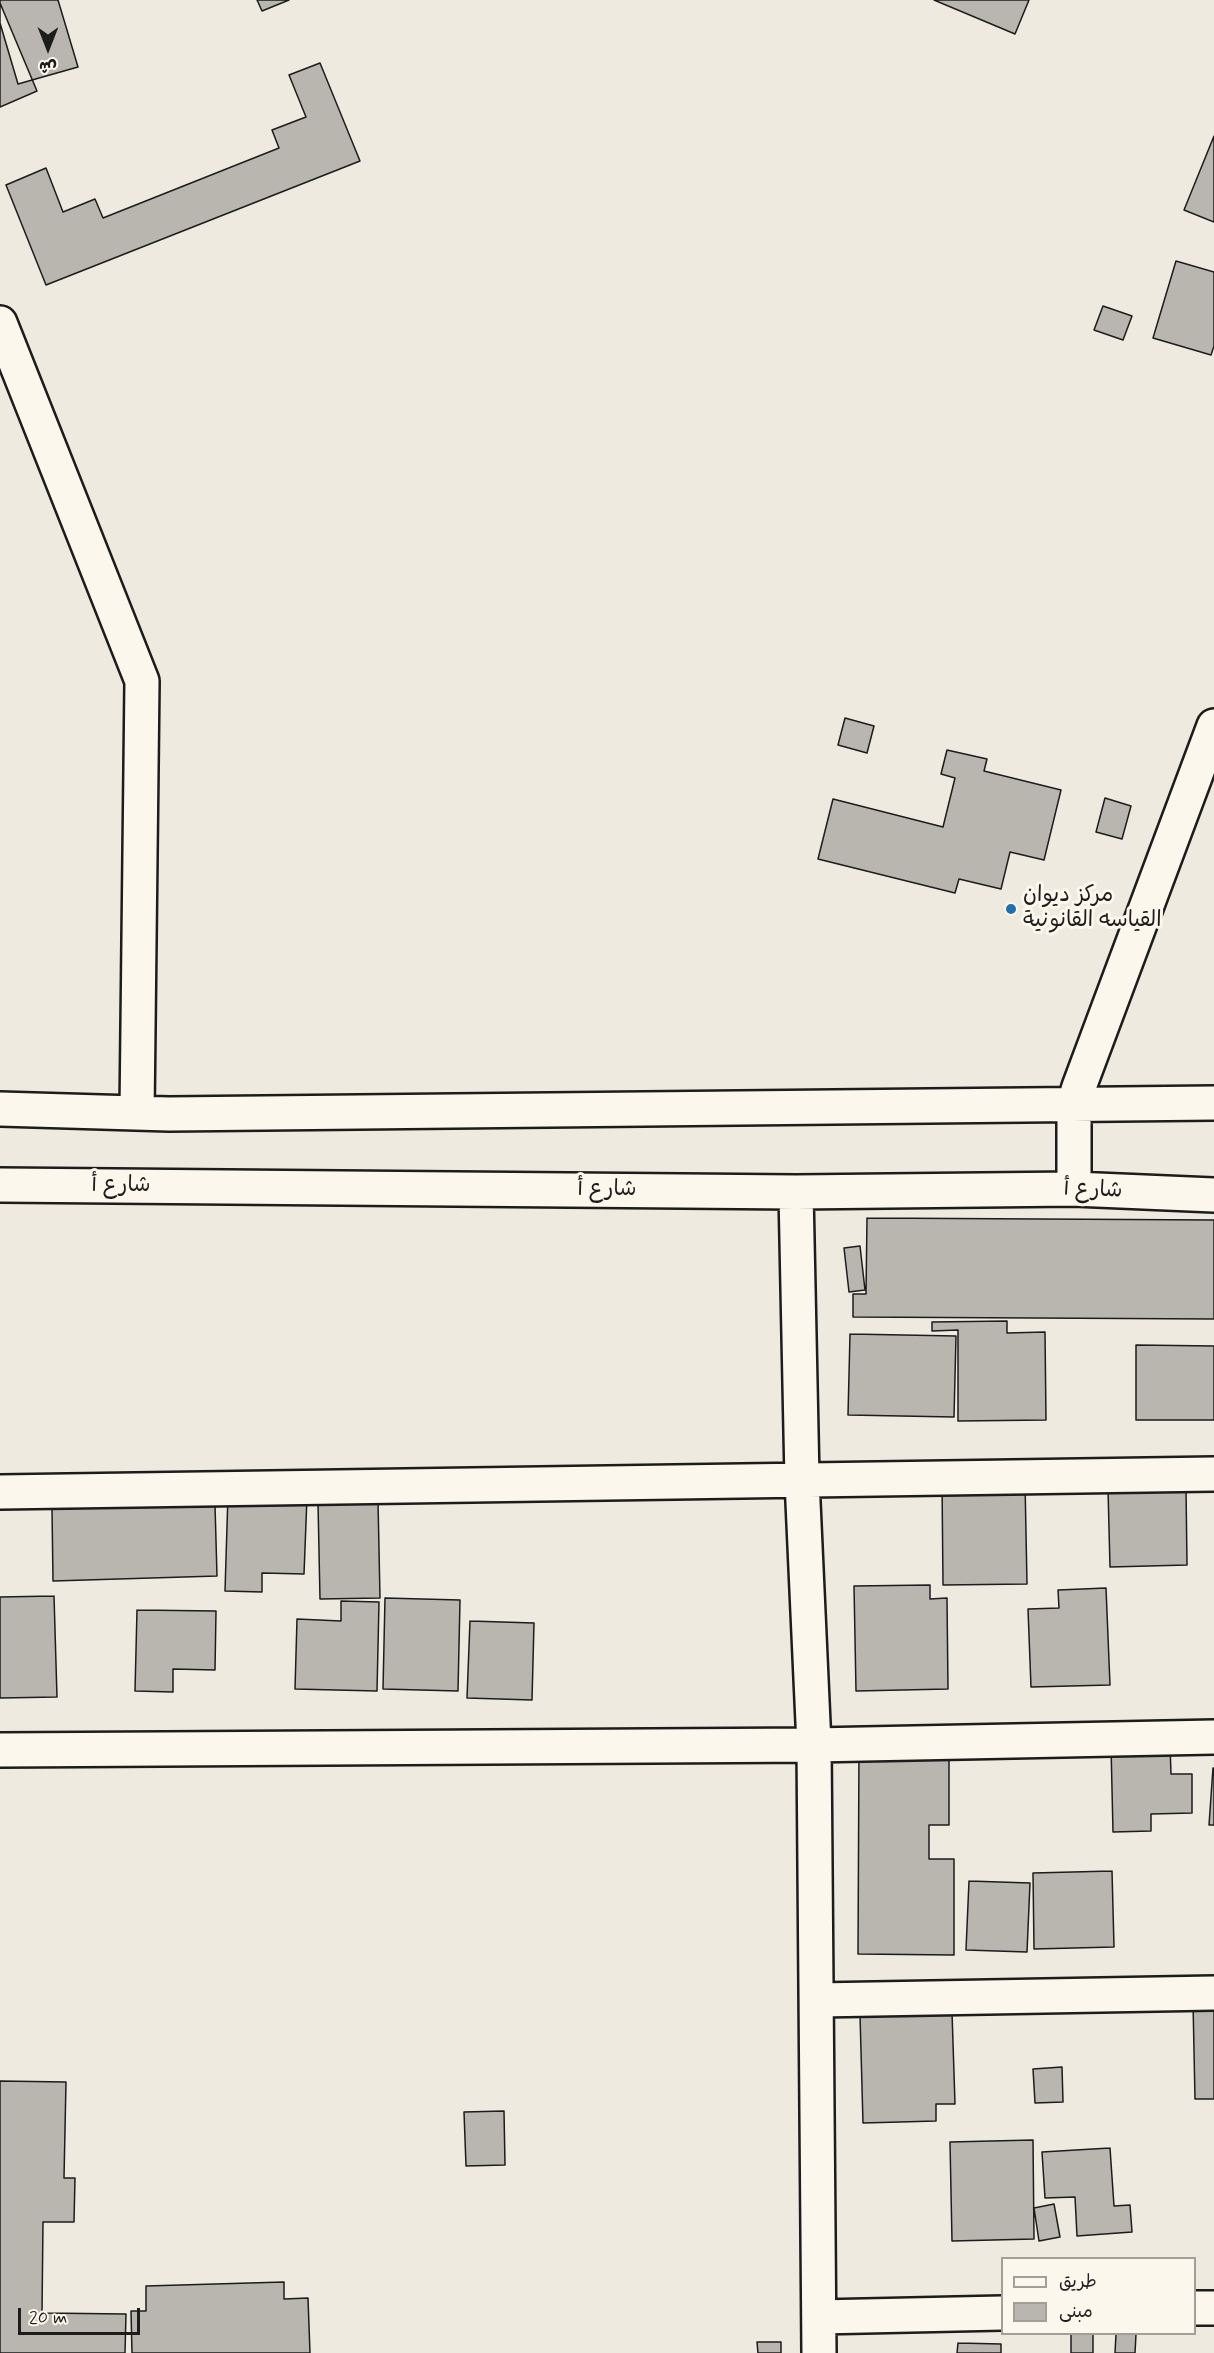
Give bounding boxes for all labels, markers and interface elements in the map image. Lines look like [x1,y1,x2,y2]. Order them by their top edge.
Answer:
north arrow [18,18,78,78]
text: ش [39,56,57,77]
place label: مركز ديوان القياسه القانونية [1023,883,1162,934]
marker: مركز ديوان القياسه القانونية [1004,902,1018,916]
street label: شارع أ [92,1173,150,1199]
street label: شارع أ [578,1177,636,1203]
street label: شارع أ [1063,1177,1123,1205]
legend [1001,2257,1196,2335]
text: طريق [1059,2270,1097,2294]
scale bar [21,2296,142,2334]
text: مبنى [1059,2300,1093,2324]
text: 20 m [29,2306,67,2330]

